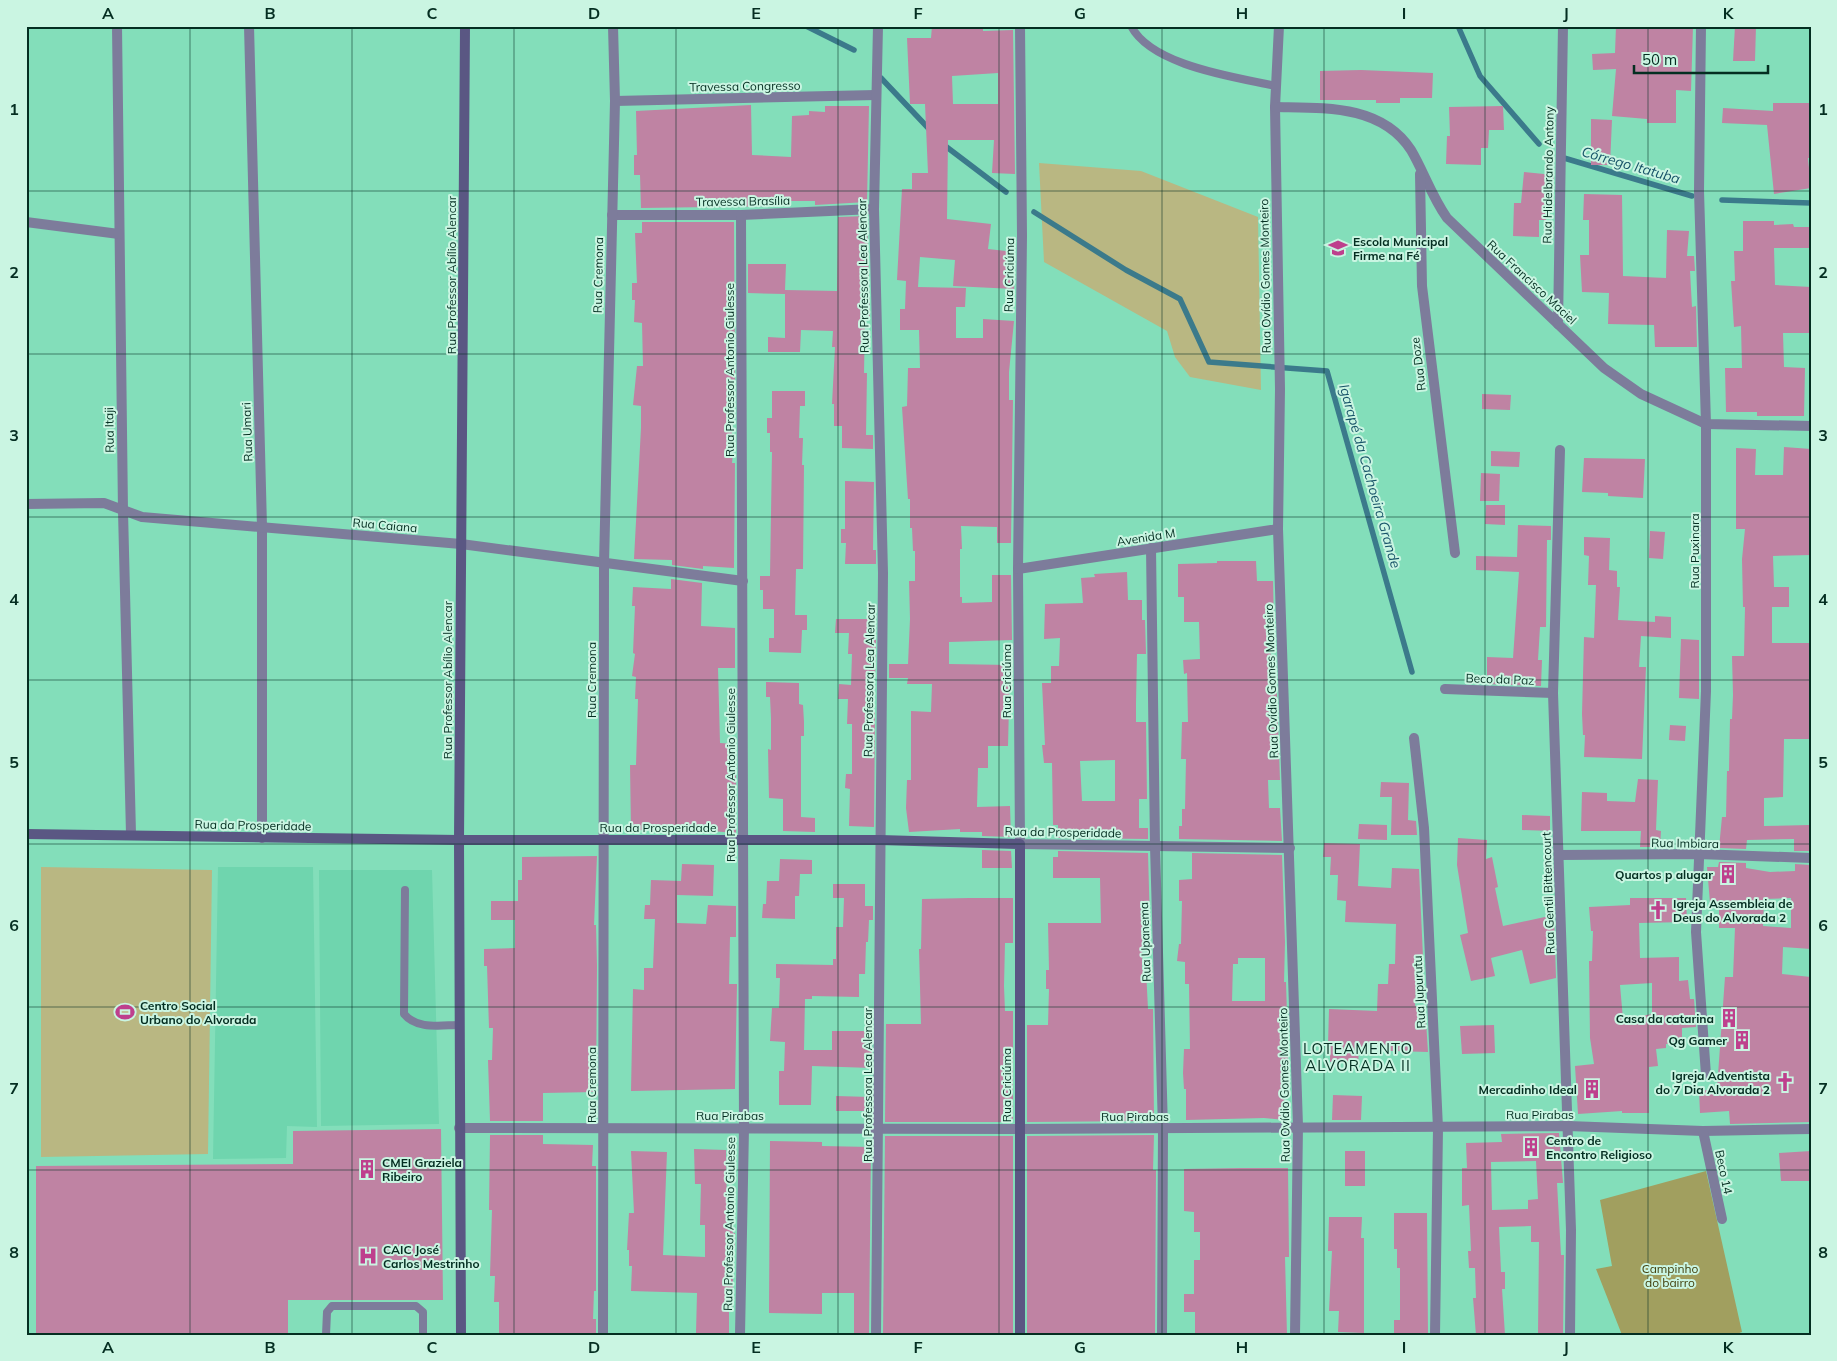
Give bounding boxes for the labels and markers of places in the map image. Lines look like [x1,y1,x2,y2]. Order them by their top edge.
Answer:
place label: Escola Municipal Firme na Fé [1353,234,1448,263]
school or university icon: Escola Municipal Firme na Fé [1327,237,1349,259]
building icon: Quartos p alugar [1717,863,1739,885]
place label: Quartos p alugar [1615,867,1713,882]
place label: Igreja Assembleia de Deus do Alvorada 2 [1673,896,1793,925]
church icon: Igreja Assembleia de Deus do Alvorada 2 [1647,899,1669,921]
place label: Centro Social Urbano do Alvorada [140,998,257,1027]
sports icon: Centro Social Urbano do Alvorada [114,1001,136,1023]
building icon: Casa da catarina [1718,1007,1740,1029]
place label: Casa da catarina [1616,1011,1714,1026]
building icon: Qg Gamer [1731,1029,1753,1051]
place label: Qg Gamer [1668,1033,1727,1048]
place label: Igreja Adventista do 7 Dia Alvorada 2 [1656,1068,1770,1097]
church icon: Igreja Adventista do 7 Dia Alvorada 2 [1774,1071,1796,1093]
building icon: Mercadinho Ideal [1581,1078,1603,1100]
place label: Mercadinho Ideal [1478,1082,1577,1097]
place label: Centro de Encontro Religioso [1546,1133,1652,1162]
building icon: Centro de Encontro Religioso [1520,1136,1542,1158]
place label: CMEI Graziela Ribeiro [382,1155,462,1184]
building icon: CMEI Graziela Ribeiro [356,1158,378,1180]
place label: CAIC José Carlos Mestrinho [383,1242,480,1271]
hospital icon: CAIC José Carlos Mestrinho [357,1245,379,1267]

